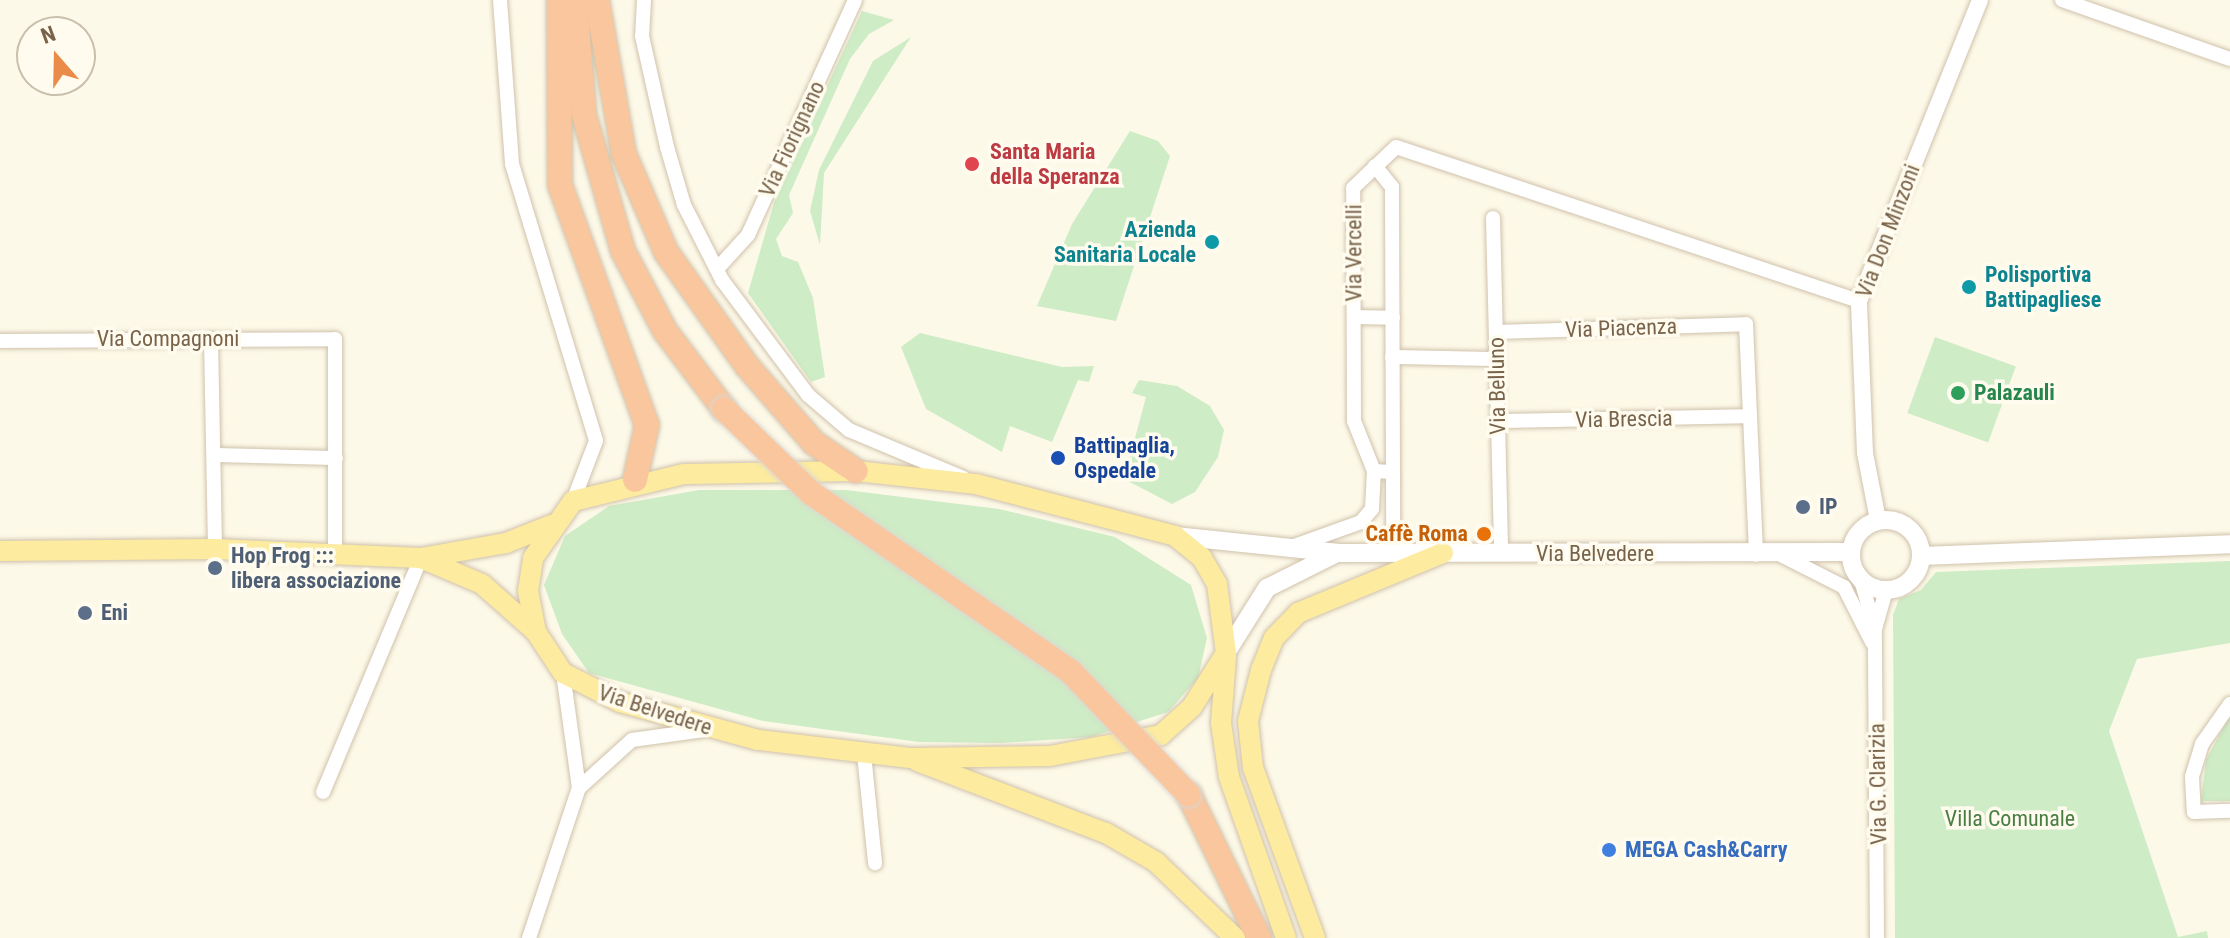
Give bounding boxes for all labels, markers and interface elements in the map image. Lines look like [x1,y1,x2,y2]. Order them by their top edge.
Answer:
north arrow [16,16,96,96]
text: N [38,21,59,49]
street label: Via Fiorignano [754,77,830,201]
place label: Santa Maria della Speranza [990,138,1120,190]
marker: Santa Maria della Speranza [961,153,983,175]
street label: Via Don Minzoni [1850,161,1926,301]
street label: Via Vercelli [1341,204,1367,302]
place label: Azienda Sanitaria Locale [1054,216,1196,268]
marker: Azienda Sanitaria Locale [1203,233,1221,251]
place label: Polisportiva Battipagliese [1985,261,2101,312]
marker: Polisportiva Battipagliese [1960,278,1978,296]
street label: Via Piacenza [1565,313,1677,343]
street label: Via Compagnoni [97,326,239,352]
street label: Via Belluno [1483,337,1511,435]
place label: Palazauli [1974,380,2055,406]
marker: Palazauli [1949,384,1967,402]
street label: Via Brescia [1575,405,1673,433]
place label: Battipaglia, Ospedale [1074,432,1175,484]
marker: Battipaglia, Ospedale [1049,449,1067,467]
place label: IP [1819,494,1837,520]
marker: IP [1794,498,1812,516]
place label: Caffè Roma [1366,521,1468,547]
marker: Caffè Roma [1475,525,1493,543]
street label: Via Belvedere [1536,541,1654,567]
place label: Hop Frog ::: libera associazione [231,542,401,594]
marker: Hop Frog ::: libera associazione [206,559,224,577]
place label: Eni [101,600,128,626]
marker: Eni [76,604,94,622]
street label: Via Belvedere [595,679,715,741]
street label: Via G. Clarizia [1864,723,1892,845]
park label: Villa Comunale [1945,806,2075,832]
place label: MEGA Cash&Carry [1625,837,1787,863]
marker: MEGA Cash&Carry [1600,841,1618,859]

